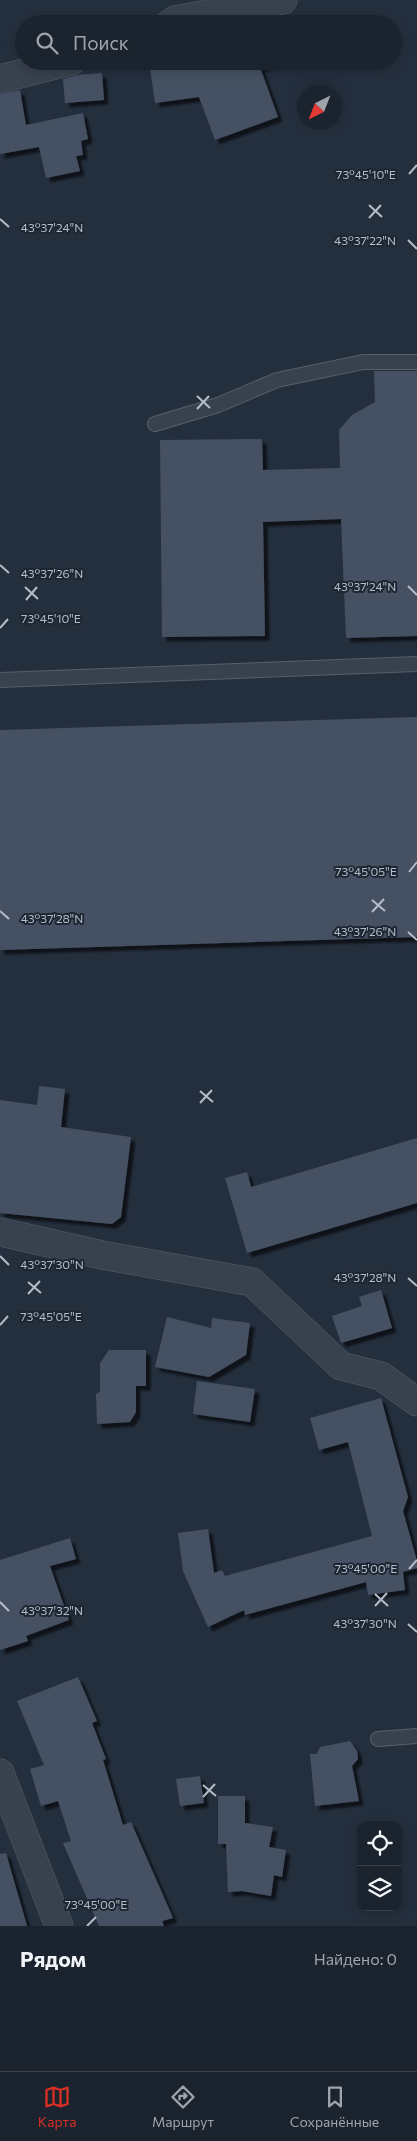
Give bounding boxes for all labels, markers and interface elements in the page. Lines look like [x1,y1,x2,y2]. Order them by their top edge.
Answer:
search box [15,15,402,70]
icon: search [33,29,61,57]
text: Поиск [73,31,129,54]
north arrow [297,85,342,130]
text: 73°45'10"E [336,167,396,181]
text: 43°37'24"N [21,220,83,234]
text: 43°37'22"N [334,233,396,247]
text: 43°37'26"N [21,566,83,580]
text: 43°37'24"N [334,579,396,593]
text: 73°45'10"E [21,611,81,625]
text: 73°45'05"E [335,864,397,878]
text: 43°37'28"N [21,911,83,925]
text: 43°37'26"N [334,924,396,938]
text: 43°37'30"N [20,1257,84,1271]
text: 43°37'28"N [334,1270,396,1284]
text: 73°45'05"E [20,1309,82,1323]
text: 73°45'00"E [335,1561,397,1575]
text: 43°37'32"N [21,1603,83,1617]
text: 43°37'30"N [333,1616,397,1630]
map controls [357,1821,402,1911]
button: locate [357,1821,402,1866]
button: layers [357,1866,402,1911]
text: 73°45'00"E [65,1897,127,1911]
text: Рядом [20,1946,86,1971]
text: Найдено: 0 [314,1949,397,1968]
tab: Карта [38,2083,76,2130]
tab: Маршрут [152,2083,214,2130]
tab: Сохранённые [290,2083,379,2130]

